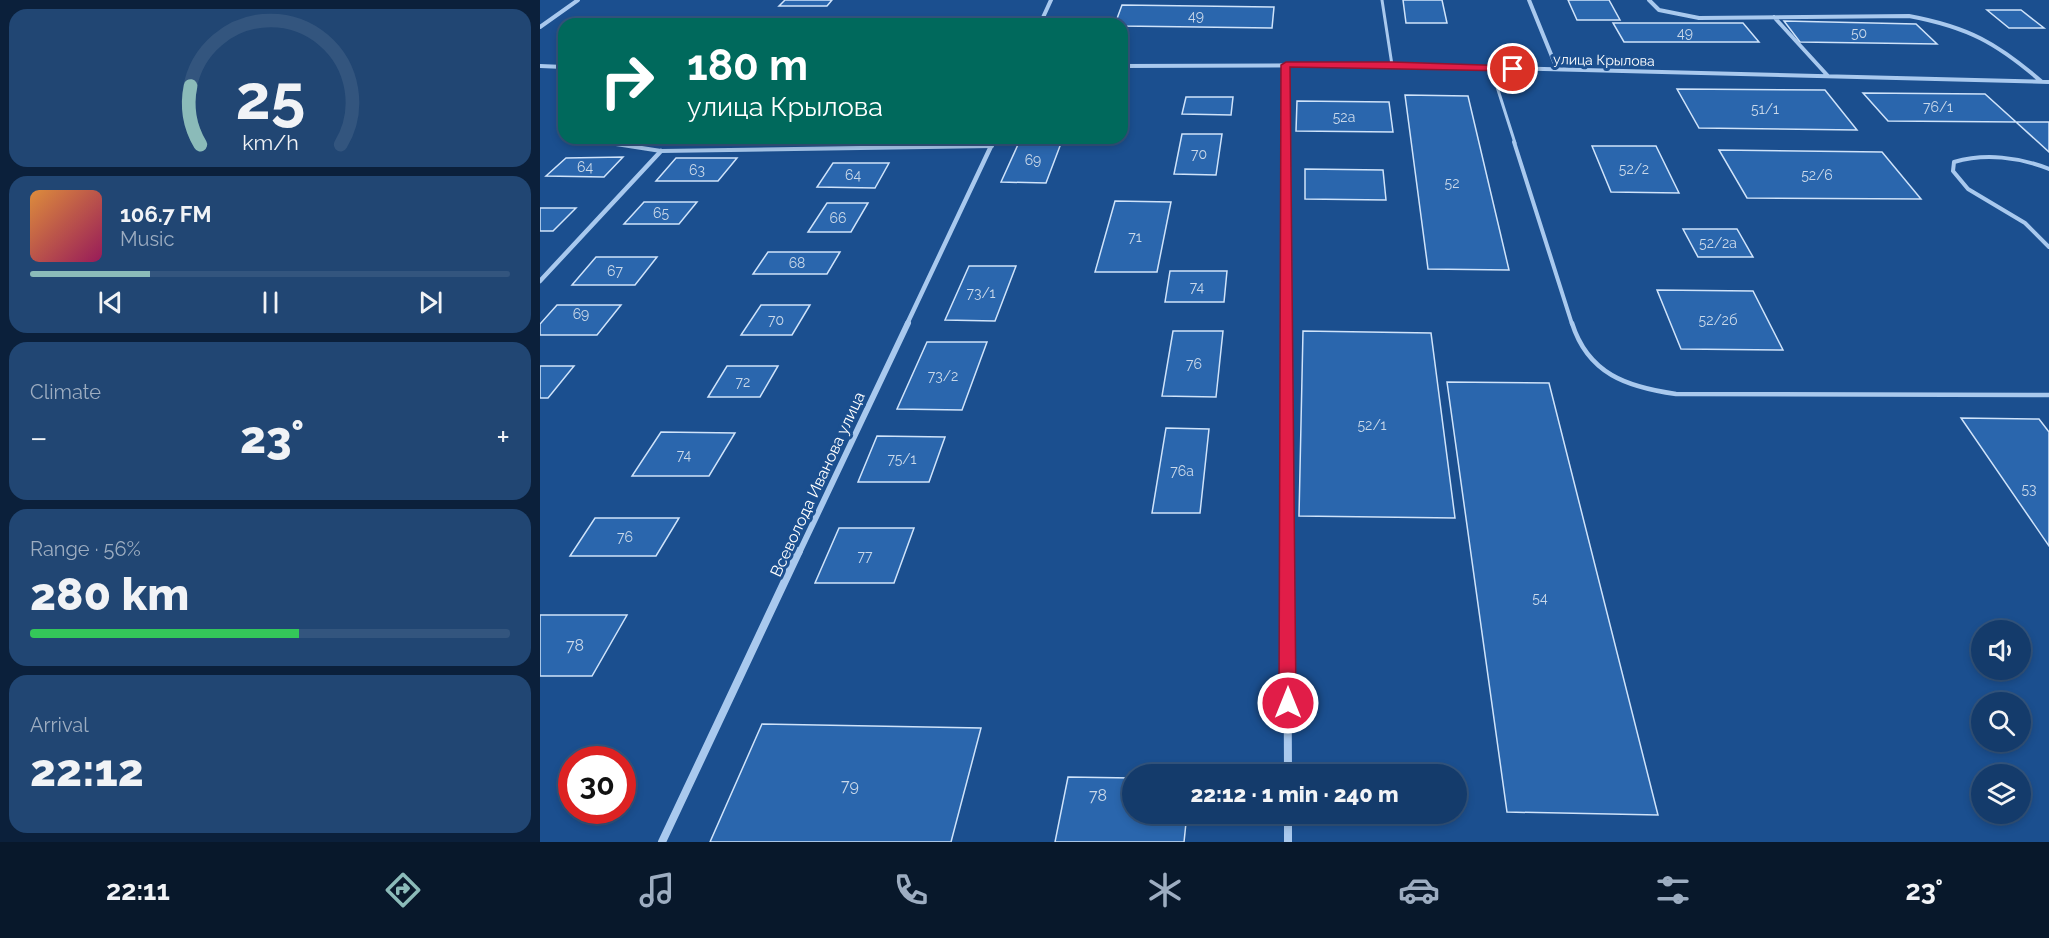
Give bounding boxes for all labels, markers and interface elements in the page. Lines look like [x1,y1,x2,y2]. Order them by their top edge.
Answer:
house number: 49 [1188,8,1204,24]
house number: 49 [1677,25,1693,41]
house number: 50 [1851,25,1867,41]
text: 180 m [687,41,808,90]
icon: right [588,42,666,120]
pin [1487,43,1538,94]
street label: улица Крылова [1553,51,1655,69]
icon: arrive [1496,52,1529,85]
text: 25 [235,60,305,134]
text: улица Крылова [687,91,883,122]
house number: 76/1 [1923,99,1953,115]
house number: 51/1 [1751,101,1779,117]
house number: 52а [1333,109,1355,125]
text: km/h [242,130,298,155]
house number: 70 [1191,146,1207,162]
house number: 69 [1025,152,1041,168]
house number: 64 [577,159,593,175]
house number: 52/2 [1619,161,1649,177]
house number: 63 [689,162,705,178]
house number: 64 [845,167,861,183]
house number: 52/6 [1801,167,1833,183]
house number: 52 [1445,175,1459,191]
text: 106.7 FM [120,201,212,227]
house number: 65 [653,205,669,221]
house number: 66 [830,210,846,226]
text: Music [120,227,174,251]
house number: 71 [1128,229,1142,245]
house number: 52/2а [1699,235,1737,251]
house number: 68 [789,255,805,271]
house number: 67 [607,263,623,279]
house number: 74 [1190,279,1205,295]
house number: 73/1 [966,285,996,301]
icon: previous [94,286,127,319]
icon: pause [254,286,287,319]
icon: next [414,286,447,319]
house number: 69 [573,306,589,322]
house number: 70 [768,312,784,328]
house number: 52/2б [1699,312,1737,328]
house number: 76 [1186,356,1202,372]
house number: 73/2 [928,368,958,384]
house number: 72 [736,374,750,390]
text: Climate [30,380,101,404]
street label: Всеволода Иванова улица [766,389,869,580]
text: 23° [240,411,304,464]
house number: 52/1 [1357,417,1387,433]
text: − [30,418,48,457]
text: + [496,418,510,457]
house number: 74 [677,447,692,463]
house number: 75/1 [887,451,917,467]
house number: 76а [1170,463,1194,479]
house number: 53 [2021,481,2037,497]
house number: 76 [617,529,633,545]
text: Range · 56% [30,537,141,561]
house number: 77 [858,548,873,564]
text: 280 km [30,568,189,621]
house number: 54 [1532,590,1548,606]
map controls [1971,620,2031,824]
button: sound [1971,620,2031,680]
house number: 78 [566,636,584,655]
position arrow [1256,671,1320,735]
button: search [1971,692,2031,752]
text: Arrival [30,713,89,737]
text: 22:12 [30,744,144,797]
speed limit sign: 30 [558,746,636,824]
button: layers [1971,764,2031,824]
house number: 79 [841,776,859,795]
text: 22:12 · 1 min · 240 m [1191,781,1398,807]
house number: 78 [1089,786,1107,805]
icon: directions [382,869,424,911]
icon: music [636,869,678,911]
icon: phone [890,869,932,911]
icon: climate [1144,869,1186,911]
icon: car [1398,869,1440,911]
icon: filters [1652,869,1694,911]
text: 22:11 [106,875,170,906]
text: 23° [1905,875,1943,906]

